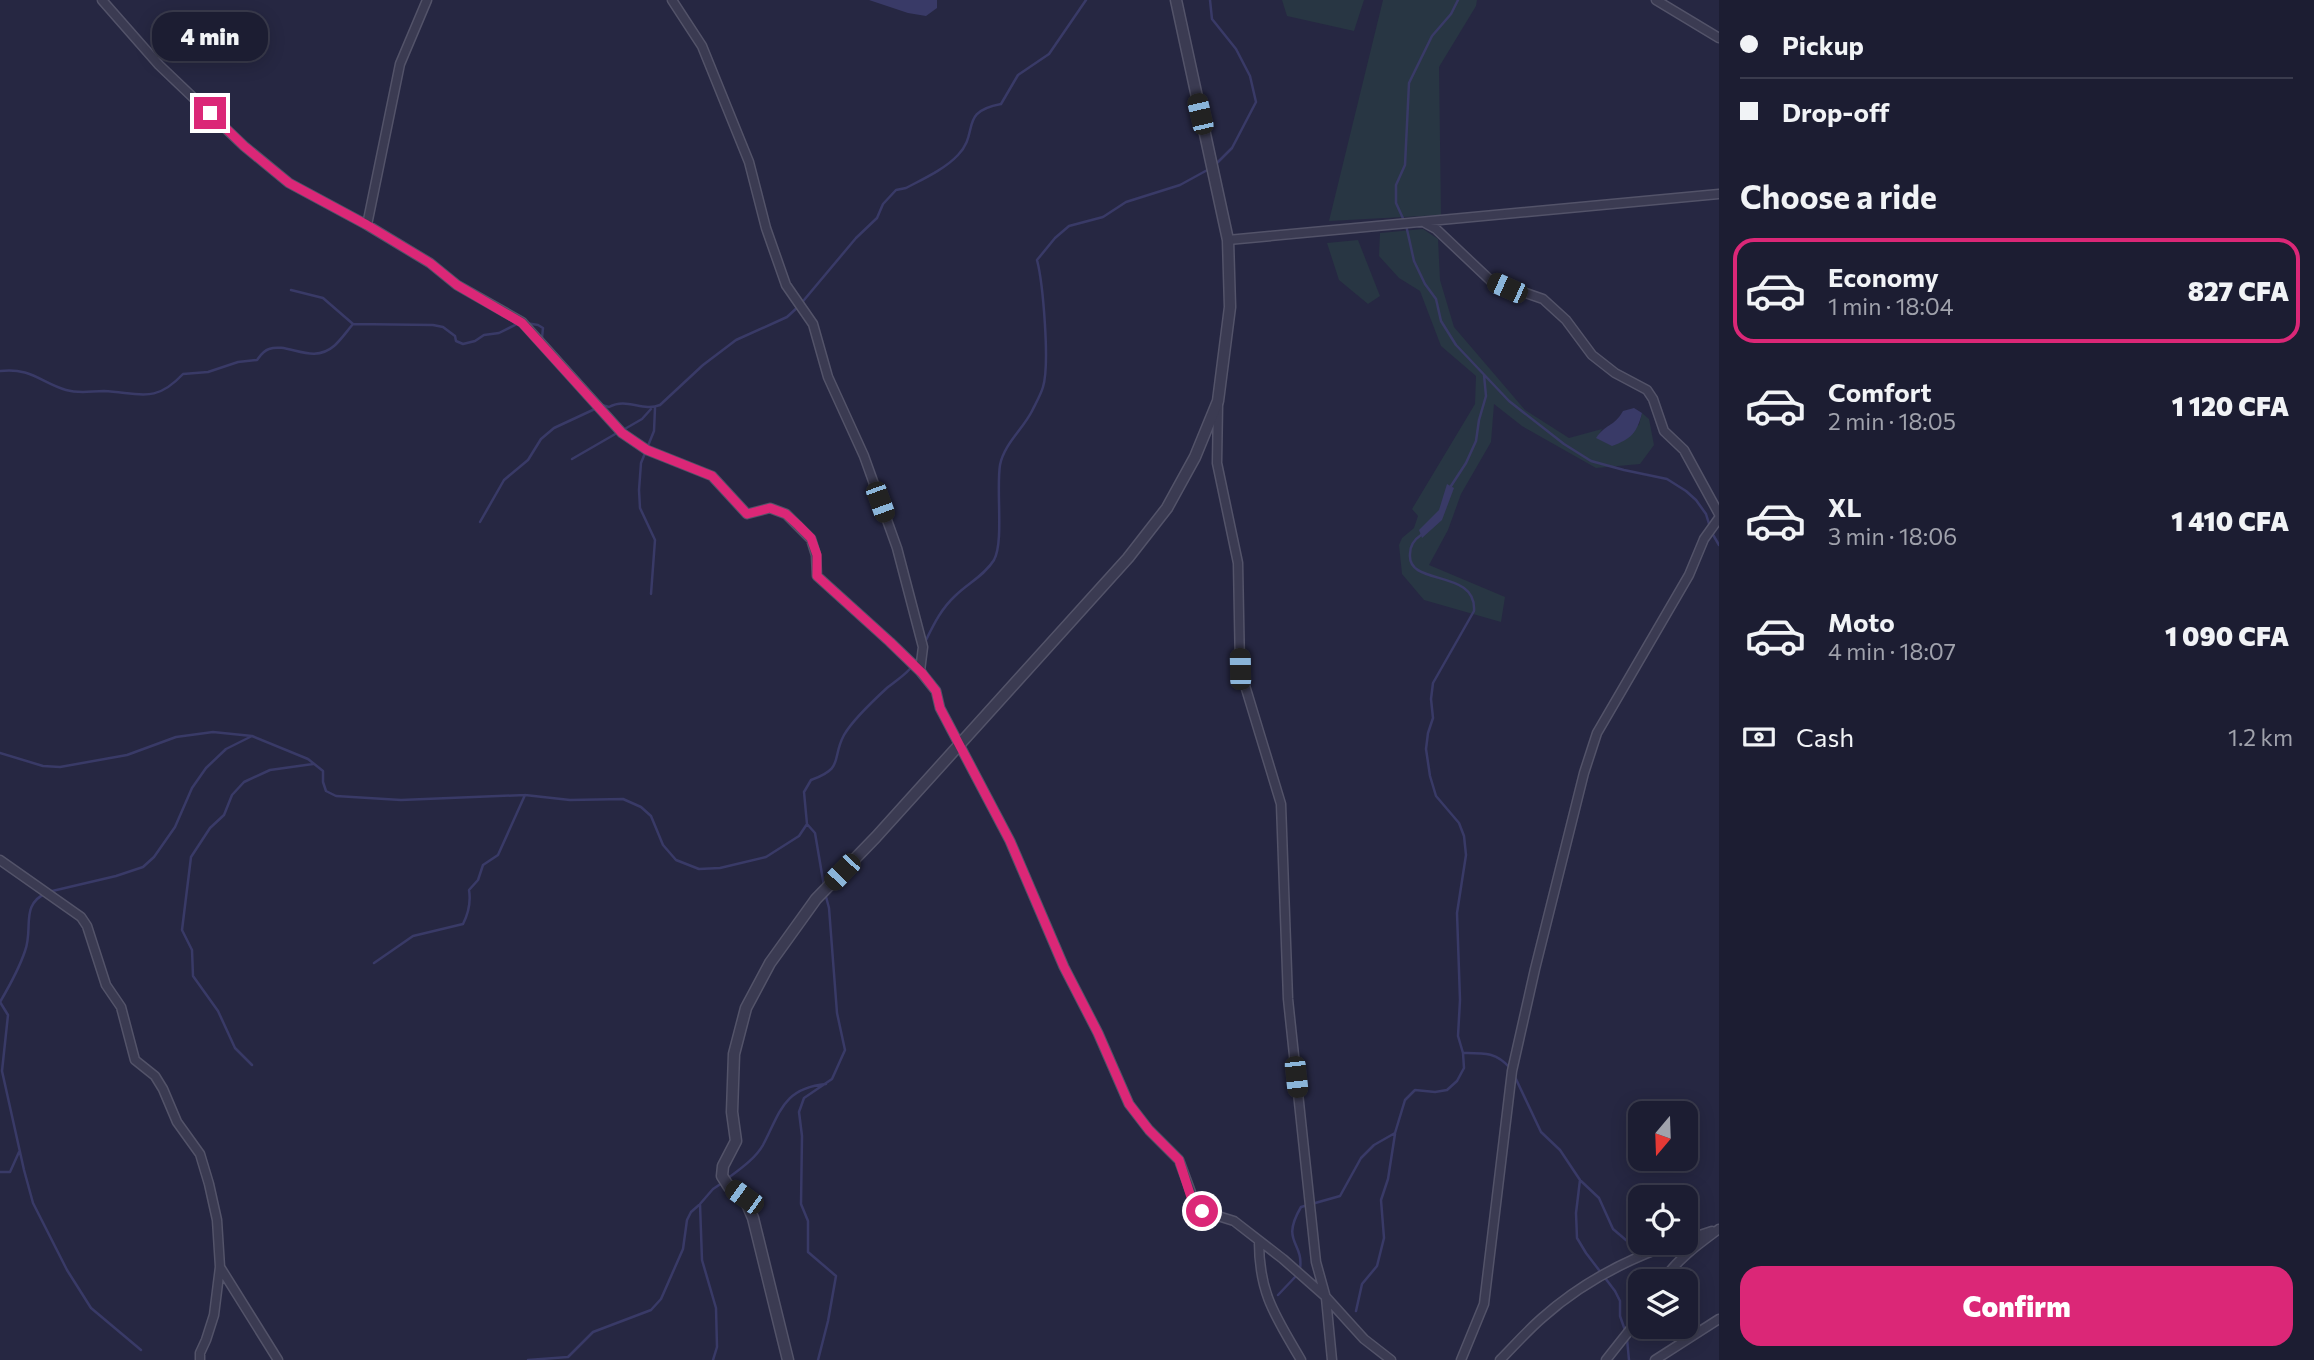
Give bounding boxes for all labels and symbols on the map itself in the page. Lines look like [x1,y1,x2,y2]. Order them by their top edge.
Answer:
callout: 4 min [152,11,268,60]
car [1186,91,1215,137]
route end [194,97,226,129]
car [1484,270,1531,306]
car [863,479,898,525]
car [1230,648,1251,690]
car [820,850,865,894]
car [1284,1055,1309,1099]
north arrow [1628,1101,1698,1171]
car [721,1176,768,1218]
route start [1186,1195,1218,1227]

